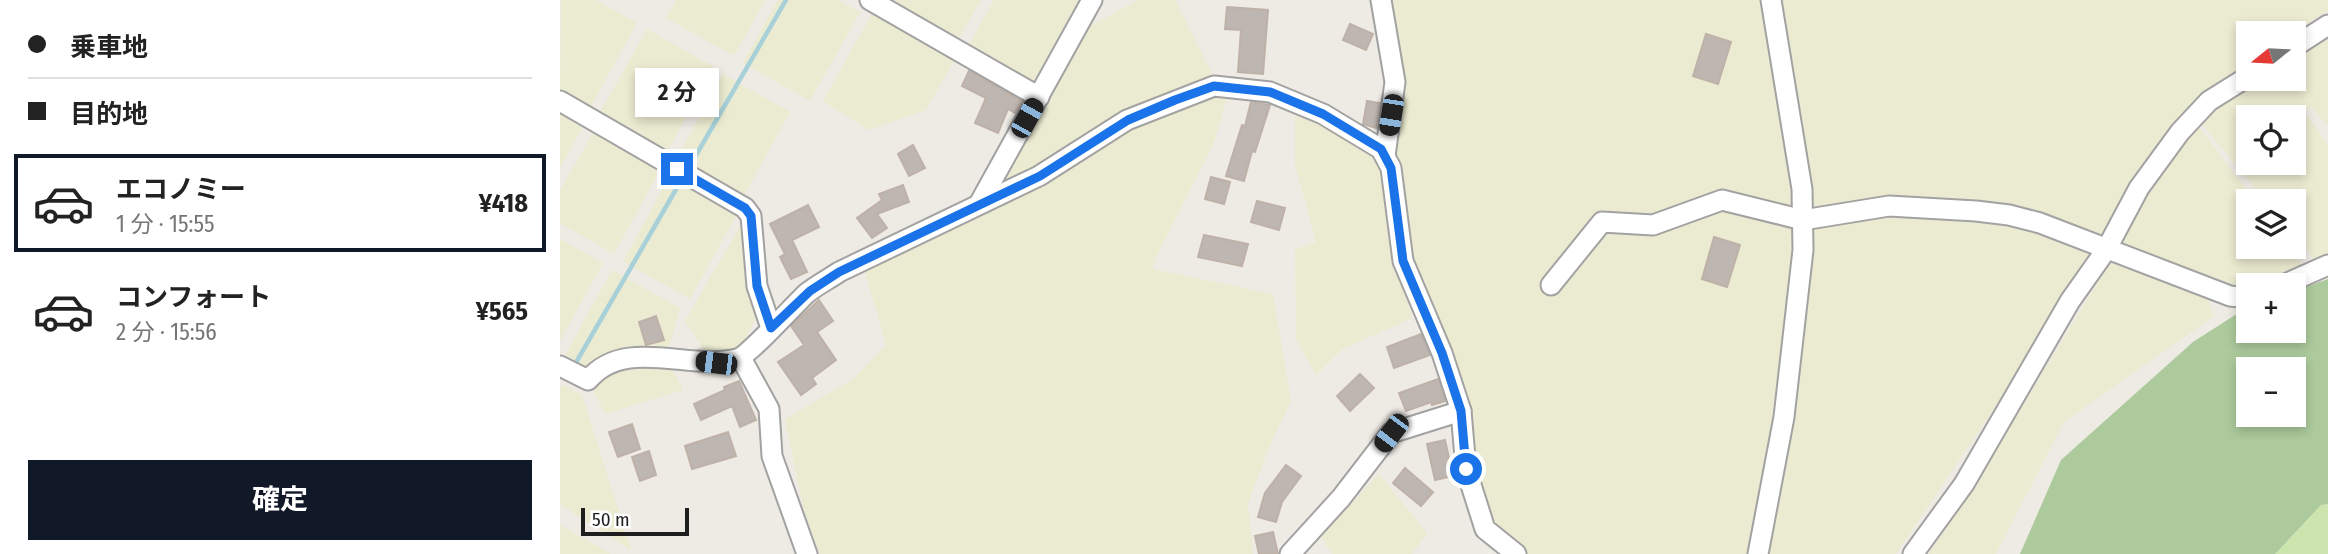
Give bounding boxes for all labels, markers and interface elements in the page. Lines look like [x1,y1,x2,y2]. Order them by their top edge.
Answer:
north arrow [2236,21,2306,91]
map controls [2236,21,2306,427]
text: 乗車地 [70,32,148,63]
callout: 2 分 [635,68,719,116]
text: 2 分 [658,78,696,106]
car [1378,93,1405,137]
car [1008,95,1047,141]
text: 目的地 [70,99,148,130]
button: locate [2236,105,2306,175]
route end [661,153,693,185]
icon: car [32,172,95,235]
text: エコノミー [116,174,246,205]
text: ¥418 [479,188,528,219]
button: layers [2236,189,2306,259]
text: 1 分 · 15:55 [116,210,215,238]
button: + [2236,273,2306,343]
icon: car [32,280,95,343]
text: コンフォート [116,282,271,313]
text: ¥565 [476,296,528,327]
text: 2 分 · 15:56 [116,318,217,346]
car [694,350,739,376]
button: − [2236,357,2306,427]
car [1370,410,1413,456]
route start [1450,453,1482,485]
button: 確定 [28,460,532,540]
scale bar [581,505,690,537]
text: 50 m [592,508,630,531]

